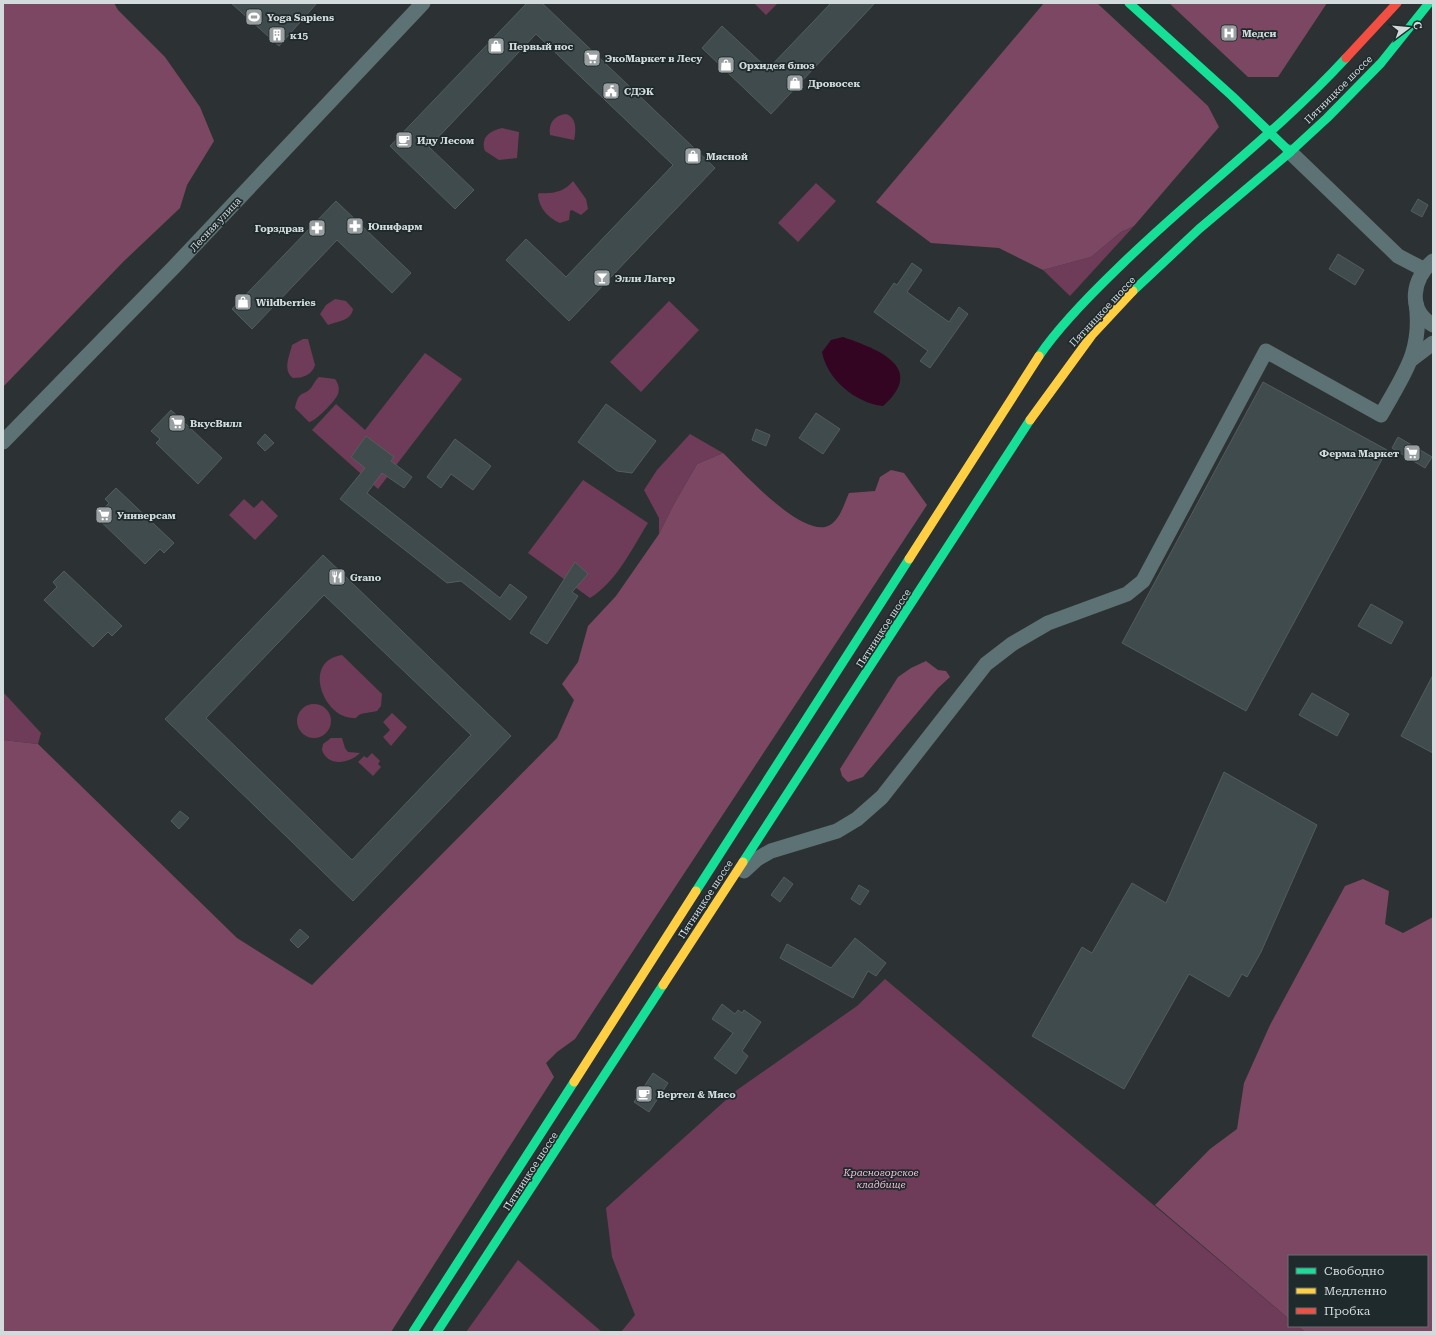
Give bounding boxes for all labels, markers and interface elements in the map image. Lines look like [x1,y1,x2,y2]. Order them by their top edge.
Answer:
sports icon: Yoga Sapiens [244,7,264,27]
north arrow [1388,8,1428,48]
place label: Yoga Sapiens [267,12,334,23]
text: С [1410,20,1425,31]
hospital icon: Медси [1219,23,1239,43]
building icon: к15 [267,25,287,45]
place label: Медси [1242,28,1277,39]
place label: к15 [290,30,309,41]
shop icon: Первый нос [486,36,506,56]
place label: Первый нос [509,41,574,52]
supermarket icon: ЭкоМаркет в Лесу [582,48,602,68]
place label: ЭкоМаркет в Лесу [605,53,702,64]
street label: Пятницкое шоссе [1302,53,1375,126]
shop icon: Орхидея блюз [716,55,736,75]
place label: Орхидея блюз [739,60,815,71]
shop icon: Дровосек [785,73,805,93]
place label: Дровосек [808,78,860,89]
public building icon: СДЭК [601,81,621,101]
place label: СДЭК [624,86,654,97]
cafe icon: Иду Лесом [394,130,414,150]
place label: Иду Лесом [417,135,474,146]
shop icon: Мясной [683,146,703,166]
place label: Мясной [706,151,748,162]
street label: Лесная улица [188,195,244,254]
pharmacy icon: Юнифарм [345,216,365,236]
pharmacy icon: Горздрав [307,218,327,238]
place label: Юнифарм [368,221,422,232]
place label: Горздрав [255,223,304,234]
bar icon: Элли Лагер [592,268,612,288]
place label: Элли Лагер [615,273,675,284]
street label: Пятницкое шоссе [1067,274,1138,349]
shop icon: Wildberries [233,292,253,312]
place label: Wildberries [256,297,316,308]
supermarket icon: ВкусВилл [167,413,187,433]
place label: ВкусВилл [190,418,242,429]
supermarket icon: Ферма Маркет [1402,443,1422,463]
place label: Ферма Маркет [1319,448,1399,459]
supermarket icon: Универсам [94,505,114,525]
place label: Универсам [117,510,176,521]
restaurant icon: Grano [327,567,347,587]
place label: Grano [350,572,382,583]
street label: Пятницкое шоссе [854,587,913,670]
street label: Пятницкое шоссе [676,858,735,941]
cafe icon: Вертел & Мясо [634,1084,654,1104]
place label: Вертел & Мясо [657,1089,736,1100]
street label: Пятницкое шоссе [501,1130,560,1213]
park label: Красногорское кладбище [842,1167,919,1190]
legend [1288,1255,1428,1327]
text: Свободно [1324,1264,1384,1278]
text: Медленно [1324,1284,1387,1298]
text: Пробка [1324,1304,1371,1318]

